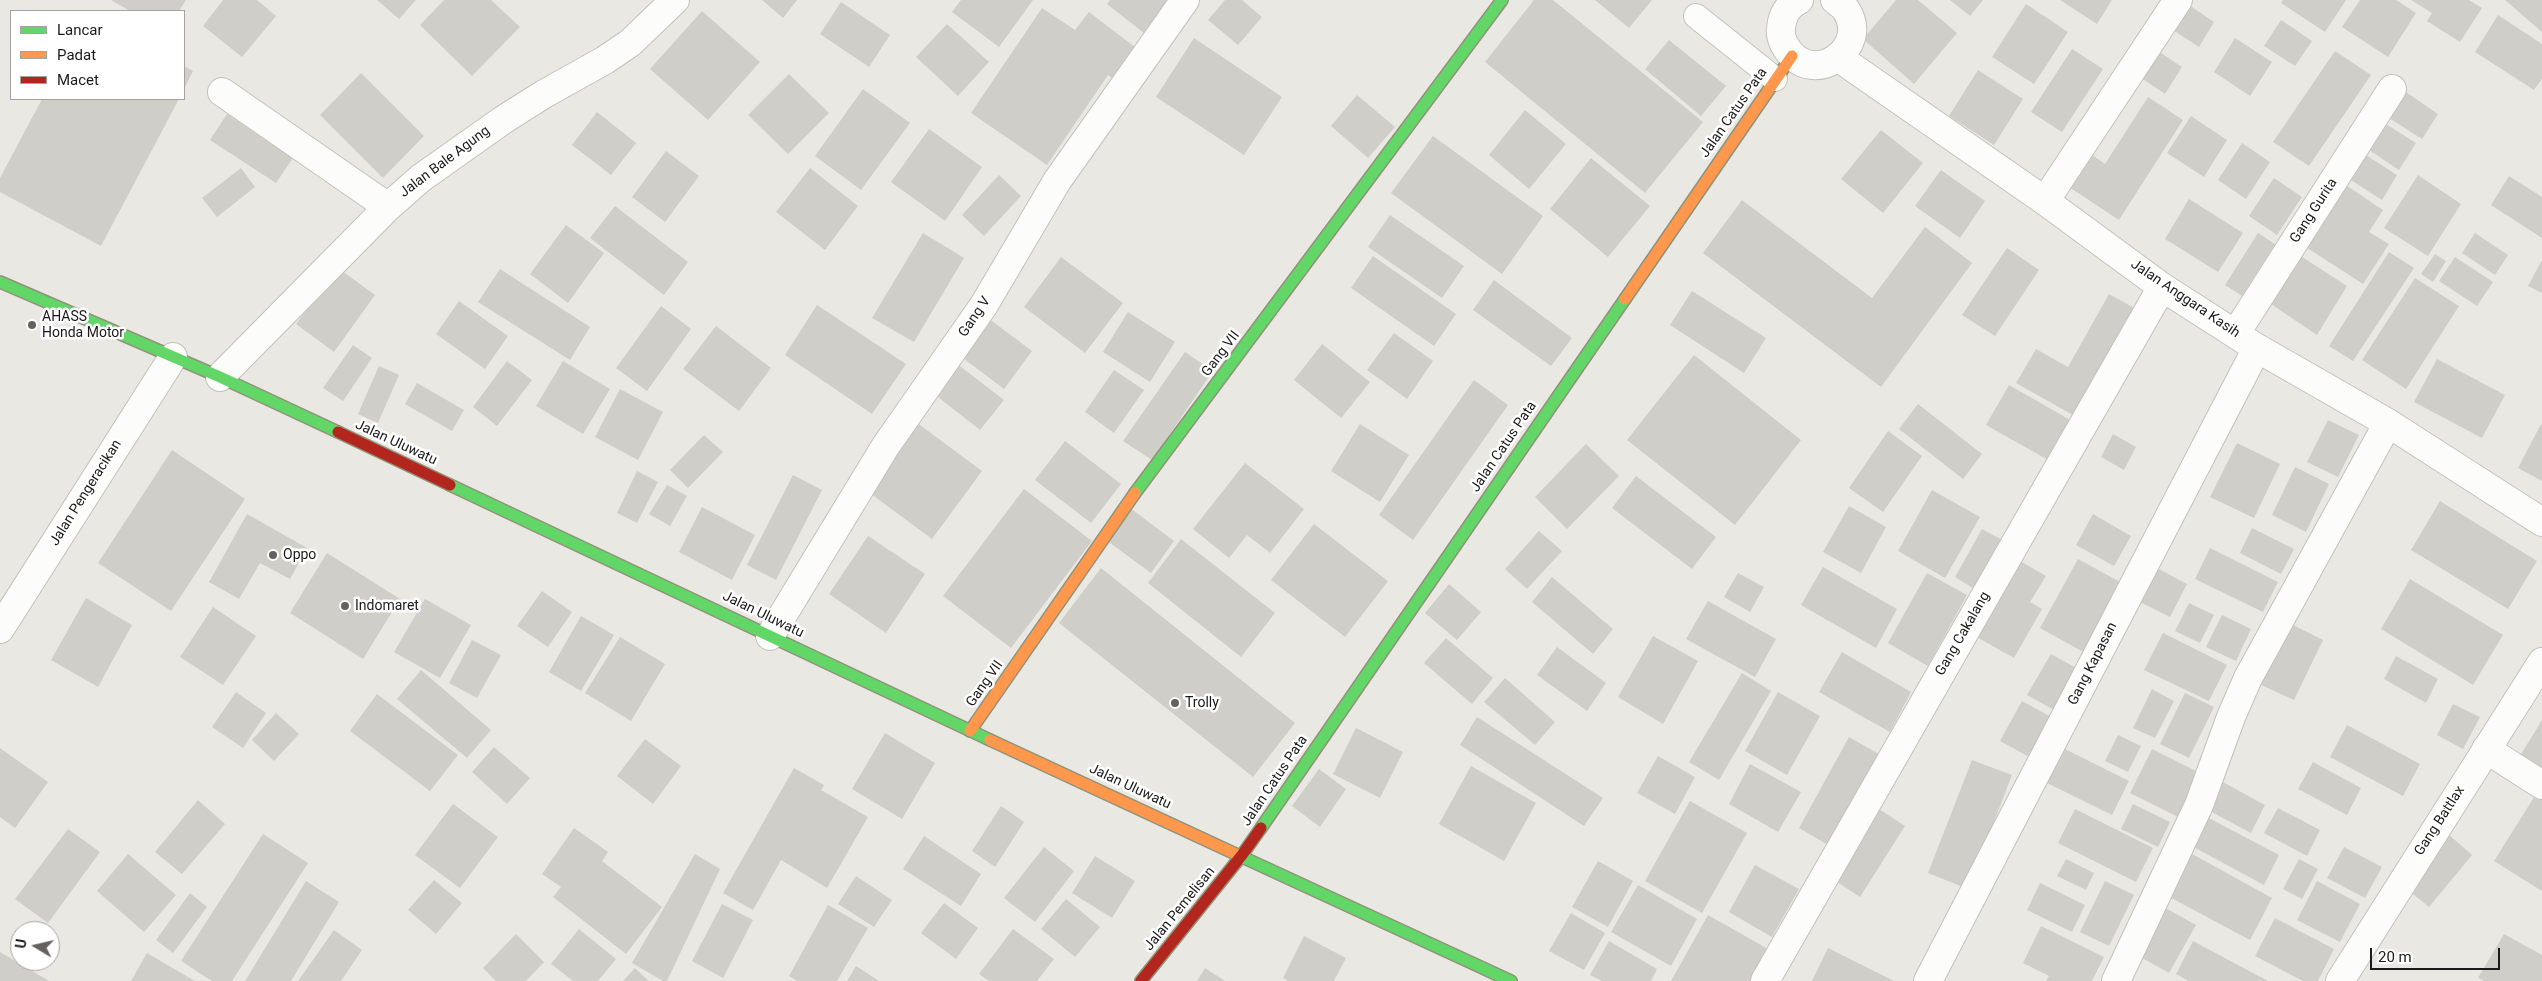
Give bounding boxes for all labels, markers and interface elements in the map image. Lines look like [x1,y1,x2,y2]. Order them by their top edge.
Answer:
legend [10,10,185,100]
text: Lancar [57,21,103,39]
text: Padat [57,46,96,64]
street label: Jalan Catus Pata [1697,65,1771,161]
text: Macet [57,71,99,89]
street label: Jalan Bale Agung [397,123,493,201]
street label: Gang Gurita [2287,175,2341,247]
street label: Jalan Anggara Kasih [2127,256,2243,342]
street label: Gang V [955,294,995,340]
place label: AHASS Honda Motor [42,309,124,342]
marker: AHASS Honda Motor [26,319,38,331]
street label: Gang VII [1198,328,1244,380]
street label: Jalan Catus Pata [1467,398,1541,496]
street label: Jalan Uluwatu [352,417,440,469]
street label: Jalan Pengeracikan [47,437,125,549]
place label: Oppo [283,547,316,563]
marker: Oppo [267,549,279,561]
street label: Jalan Uluwatu [720,588,806,642]
street label: Gang Cakalang [1932,589,1994,679]
place label: Indomaret [355,598,419,614]
marker: Indomaret [339,600,351,612]
street label: Gang Kapasan [2065,620,2121,708]
street label: Gang VII [963,658,1007,710]
place label: Trolly [1185,695,1219,711]
marker: Trolly [1169,697,1181,709]
street label: Jalan Catus Pata [1238,732,1312,830]
street label: Jalan Uluwatu [1086,761,1174,813]
street label: Gang Battlax [2411,783,2469,859]
street label: Jalan Pemelisan [1141,864,1219,954]
north arrow [10,921,60,971]
text: U [13,938,30,950]
scale bar [2372,938,2502,970]
text: 20 m [2378,948,2412,966]

